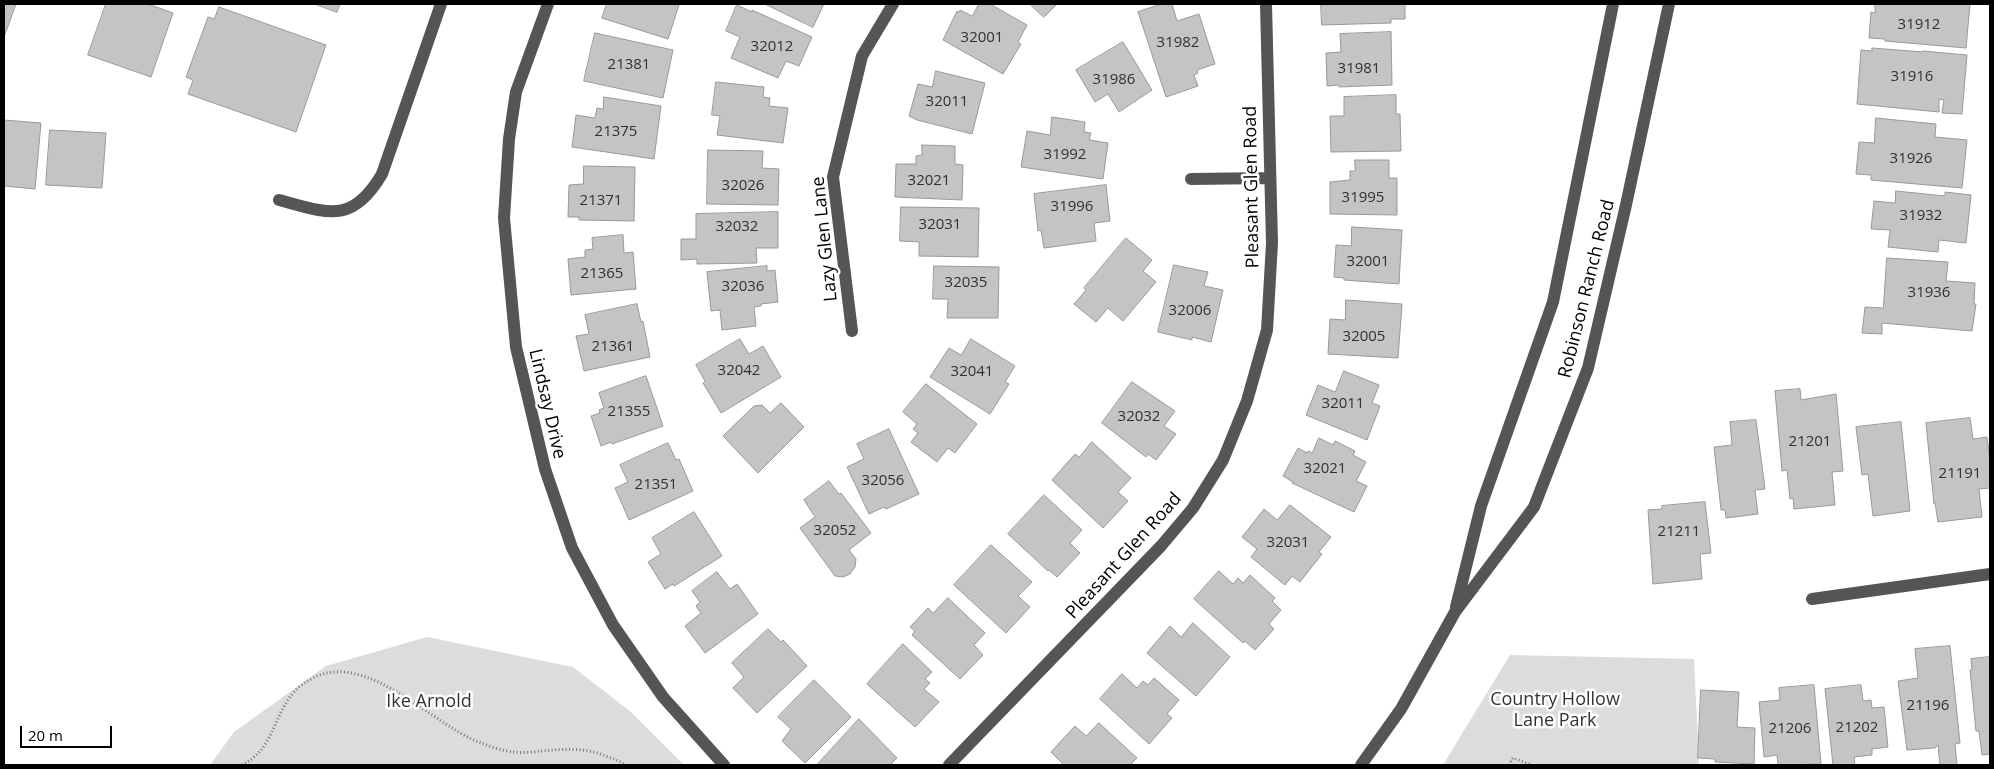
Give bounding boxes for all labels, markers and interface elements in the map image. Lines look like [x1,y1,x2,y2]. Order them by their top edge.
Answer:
house number: 31912 [1898,16,1940,34]
house number: 32001 [961,29,1003,47]
house number: 31982 [1157,34,1199,52]
house number: 32012 [751,38,793,56]
house number: 21381 [608,56,650,74]
house number: 31981 [1338,60,1380,78]
house number: 31916 [1891,68,1933,86]
house number: 31986 [1093,71,1135,89]
house number: 32011 [926,93,968,111]
street label: Pleasant Glen Road [1240,106,1264,268]
house number: 21375 [595,123,637,141]
house number: 31992 [1044,146,1086,164]
house number: 31926 [1890,150,1932,168]
house number: 32021 [908,172,950,190]
street label: Lazy Glen Lane [808,175,842,303]
house number: 32026 [722,177,764,195]
house number: 31995 [1342,189,1384,207]
house number: 21371 [580,192,622,210]
house number: 31996 [1051,198,1093,216]
street label: Robinson Ranch Road [1554,198,1620,380]
house number: 31932 [1900,207,1942,225]
house number: 32031 [919,216,961,234]
house number: 32032 [716,218,758,236]
house number: 32001 [1347,253,1389,271]
house number: 21365 [581,265,623,283]
house number: 32035 [945,274,987,292]
house number: 32036 [722,278,764,296]
house number: 31936 [1908,284,1950,302]
house number: 32006 [1169,302,1211,320]
house number: 32005 [1343,328,1385,346]
house number: 21361 [592,338,634,356]
street label: Lindsay Drive [524,347,570,461]
house number: 32042 [718,362,760,380]
house number: 32041 [951,363,993,381]
house number: 32011 [1322,395,1364,413]
house number: 21355 [608,403,650,421]
house number: 32032 [1118,408,1160,426]
house number: 21201 [1789,433,1831,451]
house number: 32021 [1304,460,1346,478]
house number: 21191 [1939,465,1981,483]
house number: 32056 [862,472,904,490]
house number: 21351 [635,476,677,494]
street label: Pleasant Glen Road [1062,488,1186,624]
house number: 32052 [814,522,856,540]
house number: 21211 [1658,523,1700,541]
house number: 32031 [1267,534,1309,552]
park label: Country Hollow Lane Park [1490,689,1620,732]
park label: Ike Arnold [386,691,472,713]
house number: 21196 [1907,697,1949,715]
scale bar [22,716,115,748]
house number: 21202 [1836,719,1878,737]
house number: 21206 [1769,720,1811,738]
text: 20 m [28,725,63,745]

